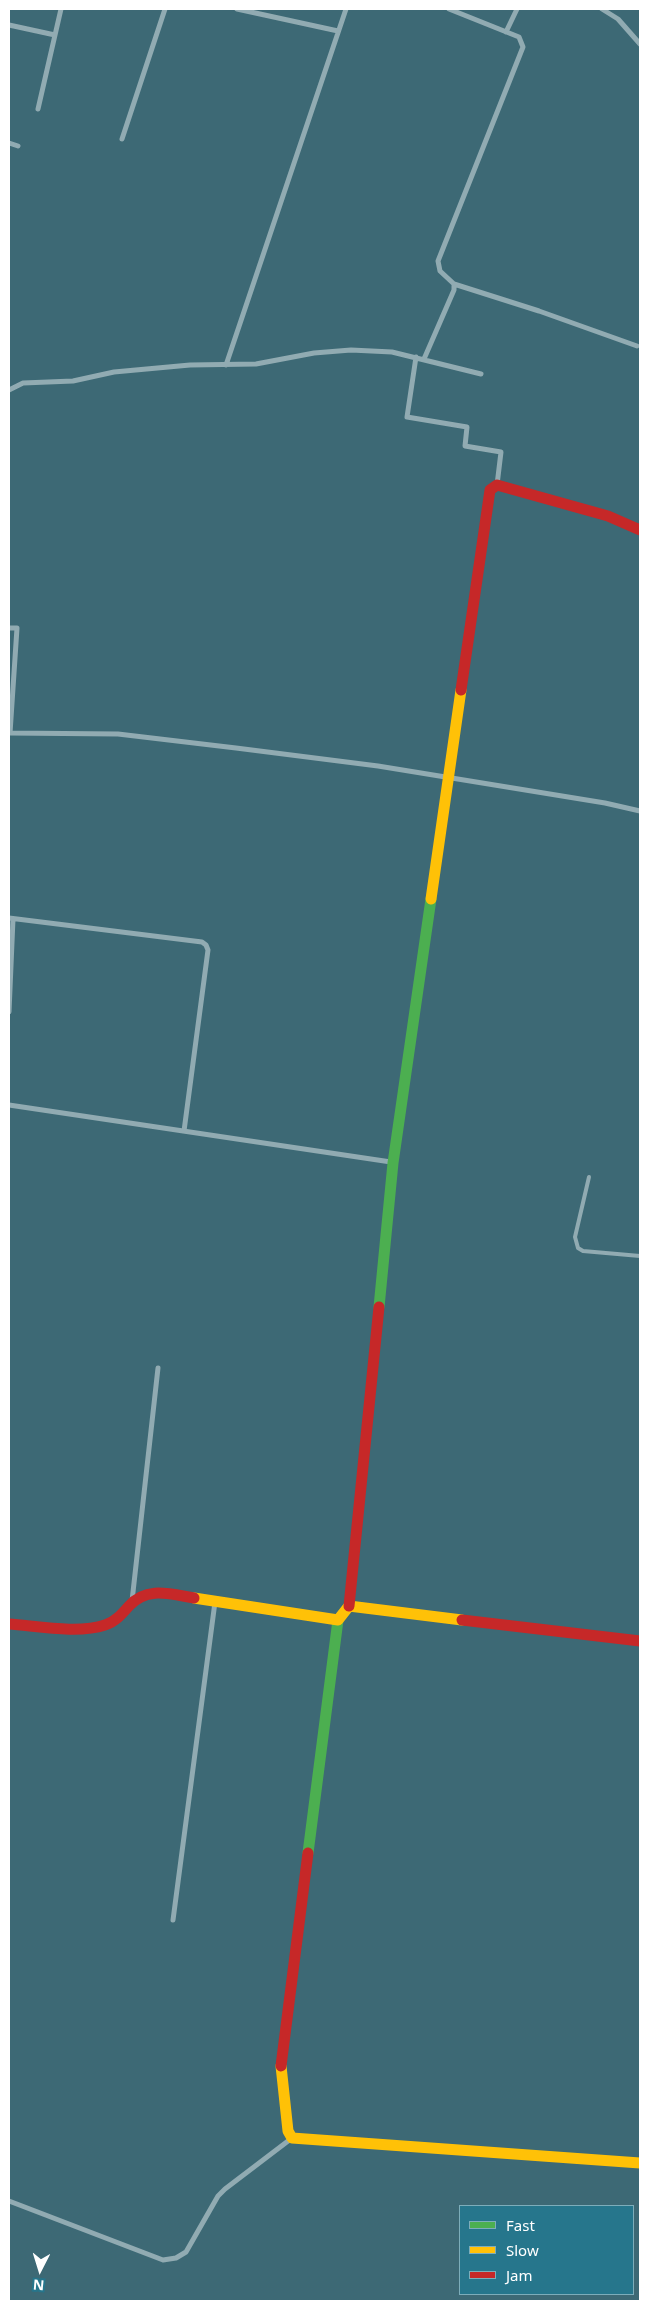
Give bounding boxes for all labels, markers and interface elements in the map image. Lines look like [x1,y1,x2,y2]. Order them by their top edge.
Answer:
legend [459,2205,634,2295]
text: Fast [506,2215,535,2235]
text: Slow [506,2240,539,2260]
north arrow [15,2245,65,2295]
text: Jam [506,2265,533,2285]
text: N [32,2275,45,2295]

